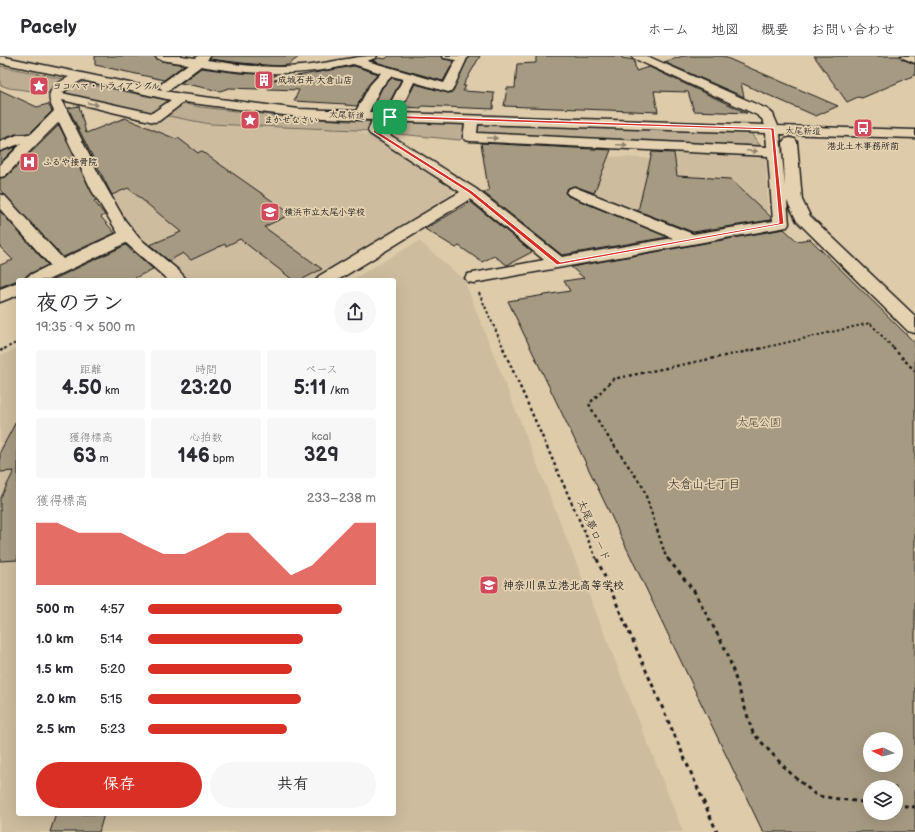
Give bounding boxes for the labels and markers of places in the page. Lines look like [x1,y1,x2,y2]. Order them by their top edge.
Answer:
building icon: 成城石井 大倉山店 [253,69,275,91]
place icon: ヨコハマ・トライアングル [28,75,50,97]
place label: 成城石井 大倉山店 [278,75,352,86]
place label: ヨコハマ・トライアングル [53,81,160,92]
pin [373,100,407,134]
place icon: まかせなさい [239,109,261,131]
place label: まかせなさい [264,115,318,126]
bus stop icon: 港北土木事務所前 [852,117,874,139]
place label: 港北土木事務所前 [827,141,899,152]
hospital icon: ふるや接骨院 [18,151,40,173]
place label: ふるや接骨院 [43,157,97,168]
school or university icon: 横浜市立太尾小学校 [259,201,281,223]
place label: 横浜市立太尾小学校 [284,207,365,218]
school or university icon: 神奈川県立港北高等学校 [478,574,500,596]
place label: 神奈川県立港北高等学校 [503,579,624,592]

